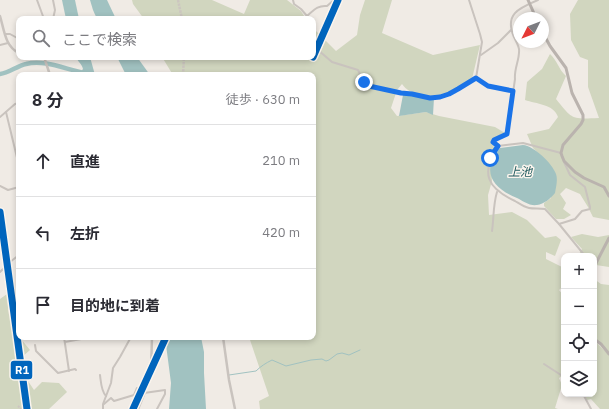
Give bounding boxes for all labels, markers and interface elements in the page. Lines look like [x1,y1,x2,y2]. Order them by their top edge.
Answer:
north arrow [513,12,549,48]
search box [16,16,316,60]
icon: search [30,27,52,49]
text: ここで検索 [62,30,137,49]
route end [355,73,373,91]
text: 8 分 [32,89,63,111]
text: 徒歩 · 630 m [226,91,300,108]
route start [481,149,499,167]
icon: ahead [32,150,54,172]
text: 直進 [70,152,100,171]
text: 210 m [262,152,300,169]
water label: 上池 [508,164,533,179]
icon: left [32,222,54,244]
text: 左折 [70,224,100,243]
text: 420 m [262,224,300,241]
map controls [561,253,597,397]
button: + [561,253,597,289]
button: − [561,289,597,325]
icon: arrive [32,294,54,316]
text: 目的地に到着 [70,296,160,315]
button: locate [561,325,597,361]
line badge: R1 [10,360,33,380]
button: layers [561,361,597,397]
text: R1 [15,363,29,377]

